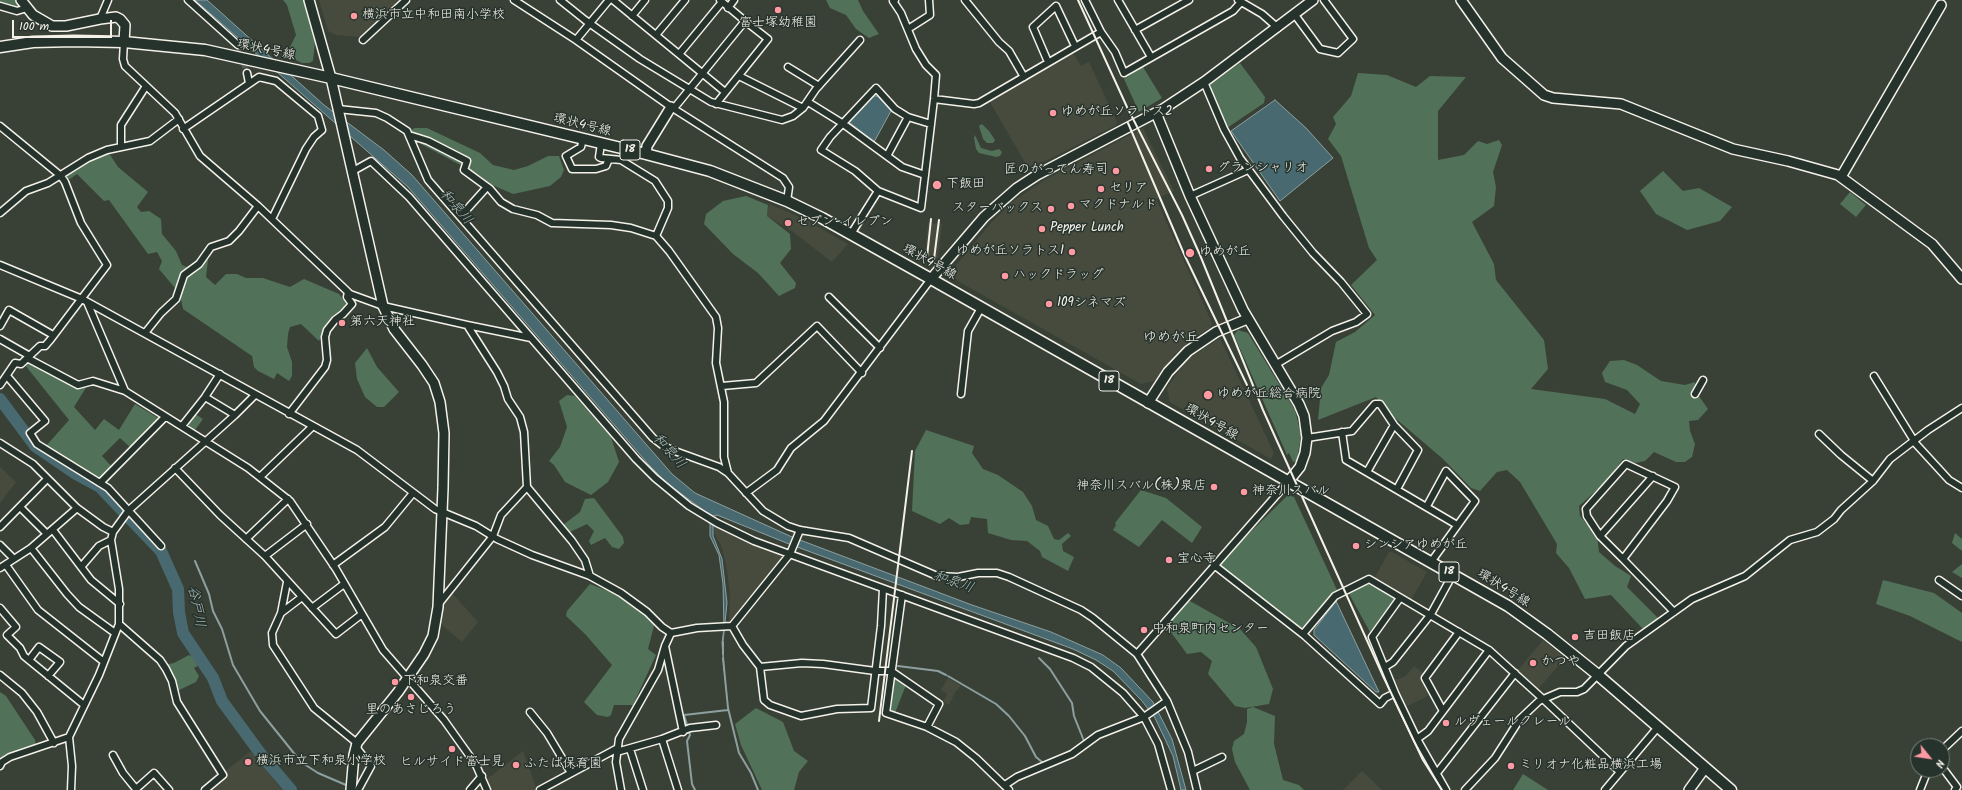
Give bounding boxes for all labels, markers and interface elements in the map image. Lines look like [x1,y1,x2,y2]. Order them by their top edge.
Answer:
marker: 富士塚幼稚園 [773,5,783,15]
place label: 横浜市立中和田南小学校 [362,8,505,24]
marker: 横浜市立中和田南小学校 [349,11,359,21]
scale bar [14,12,114,38]
place label: 富士塚幼稚園 [739,16,817,32]
text: 100 m [19,17,49,36]
street label: 環状4号線 [235,37,297,65]
place label: ゆめが丘ソラトス2 [1061,105,1173,121]
marker: ゆめが丘ソラトス2 [1048,108,1058,118]
street label: 環状4号線 [551,111,613,141]
road number: 18 [620,140,640,160]
place label: グランシャリオ [1217,161,1308,177]
place label: 匠のがってん寿司 [1004,163,1108,179]
marker: グランシャリオ [1204,164,1214,174]
marker: 匠のがってん寿司 [1111,166,1121,176]
place label: 下飯田 [946,177,985,193]
marker: 下飯田 [931,179,943,191]
place label: セリア [1109,181,1148,197]
marker: セリア [1096,184,1106,194]
water label: 和泉川 [435,187,475,229]
place label: マクドナルド [1079,198,1157,214]
place label: スターバックス [952,201,1043,217]
marker: マクドナルド [1066,201,1076,211]
marker: スターバックス [1046,204,1056,214]
place label: セブン-イレブン [796,215,893,231]
marker: セブン-イレブン [783,218,793,228]
place label: Pepper Lunch [1050,221,1124,237]
marker: Pepper Lunch [1037,224,1047,234]
street label: 環状4号線 [899,242,959,284]
place label: ゆめが丘ソラトス1 [956,244,1064,260]
place label: ゆめが丘 [1199,245,1251,261]
marker: ゆめが丘ソラトス1 [1067,247,1077,257]
marker: ゆめが丘 [1184,247,1196,259]
place label: ハックドラッグ [1013,268,1104,284]
marker: ハックドラッグ [1000,271,1010,281]
place label: 109シネマズ [1057,296,1126,312]
marker: 109シネマズ [1044,299,1054,309]
place label: 第六天神社 [350,315,415,331]
marker: 第六天神社 [337,318,347,328]
district label: ゆめが丘 [1143,331,1199,347]
road number: 18 [1099,371,1119,391]
place label: ゆめが丘総合病院 [1217,387,1321,403]
marker: ゆめが丘総合病院 [1202,389,1214,401]
street label: 環状4号線 [1181,401,1241,445]
water label: 和泉川 [648,431,688,473]
place label: 神奈川スバル(株)泉店 [1076,479,1206,495]
marker: 神奈川スバル(株)泉店 [1209,482,1219,492]
place label: 神奈川スバル [1252,484,1330,500]
marker: 神奈川スバル [1239,487,1249,497]
place label: シンシアゆめが丘 [1364,538,1468,554]
marker: シンシアゆめが丘 [1351,541,1361,551]
place label: 宝心寺 [1177,552,1216,568]
marker: 宝心寺 [1164,555,1174,565]
road number: 18 [1439,562,1459,582]
street label: 環状4号線 [1474,567,1532,611]
water label: 和泉川 [930,568,976,598]
water label: 谷戸川 [183,585,207,629]
place label: 中和泉町内センター [1152,622,1269,638]
marker: 中和泉町内センター [1139,625,1149,635]
place label: 吉田飯店 [1583,629,1635,645]
marker: 吉田飯店 [1570,632,1580,642]
place label: かつや [1541,655,1580,671]
marker: かつや [1528,658,1538,668]
place label: 下和泉交番 [403,674,468,690]
marker: 下和泉交番 [390,677,400,687]
marker: 里のあさじろう [406,692,416,702]
place label: 里のあさじろう [366,703,456,719]
place label: ルヴェールクレール [1454,715,1572,731]
marker: ルヴェールクレール [1441,718,1451,728]
north arrow [1910,738,1950,778]
marker: ヒルサイド富士見 [447,744,457,754]
place label: 横浜市立下和泉小学校 [256,754,386,770]
place label: ヒルサイド富士見 [400,755,504,771]
text: N [1930,756,1949,771]
marker: 横浜市立下和泉小学校 [243,757,253,767]
place label: ふたば保育園 [524,757,602,773]
place label: ミリオナ化粧品横浜工場 [1519,758,1662,774]
marker: ふたば保育園 [511,760,521,770]
marker: ミリオナ化粧品横浜工場 [1506,761,1516,771]

